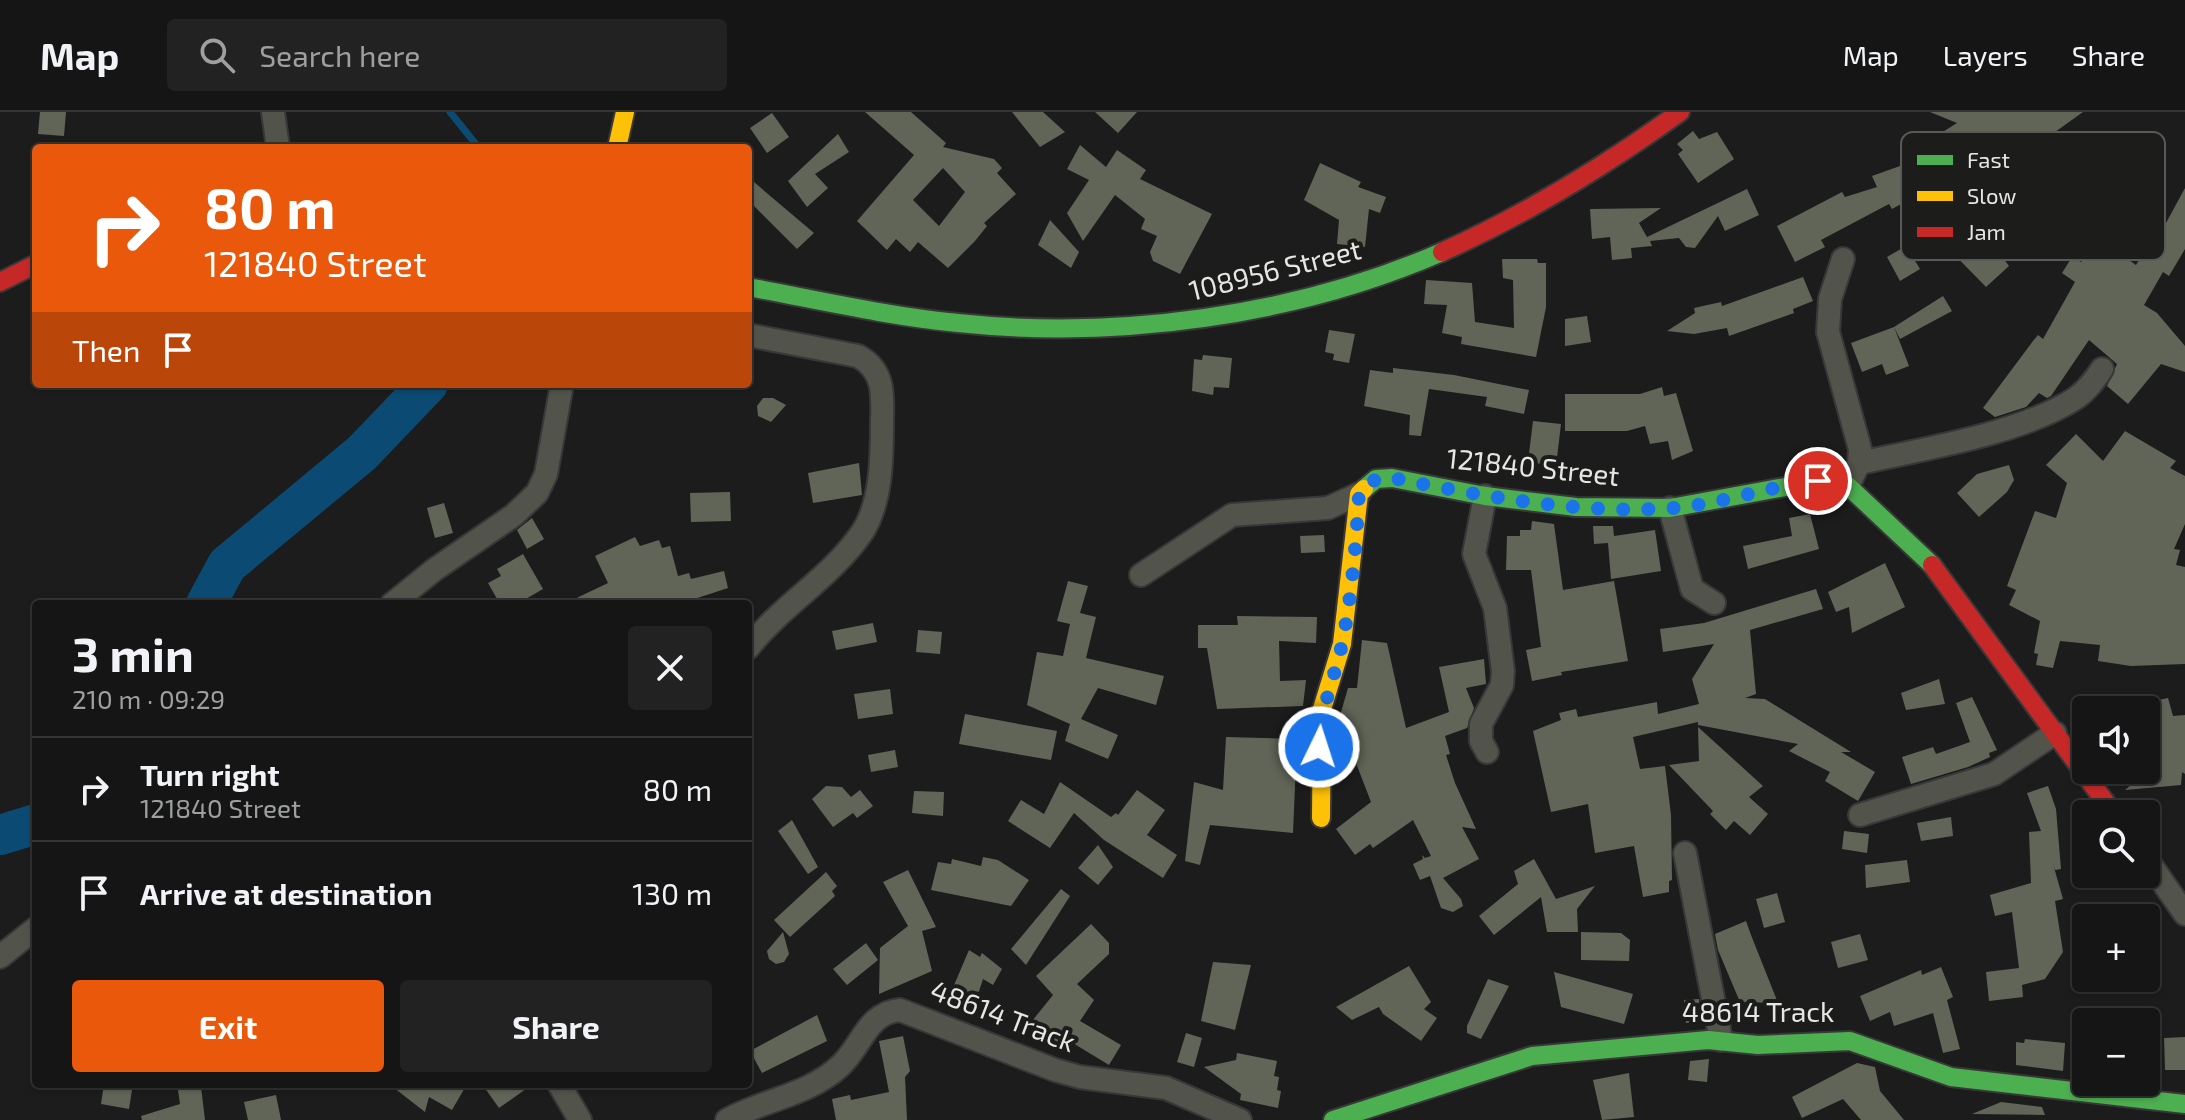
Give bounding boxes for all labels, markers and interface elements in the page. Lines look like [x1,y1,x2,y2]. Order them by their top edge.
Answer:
search box [167,19,727,91]
text: Map [40,32,119,78]
icon: search [195,33,239,77]
text: Search here [259,37,420,73]
text: Map [1843,38,1899,72]
text: Layers [1943,38,2028,72]
text: Share [2072,38,2145,72]
legend [1901,132,2165,260]
text: Fast [1967,146,2010,172]
text: 80 m [204,173,336,240]
icon: right [72,176,176,280]
text: Slow [1967,182,2016,208]
text: Jam [1967,218,2006,244]
street label: 108956 Street [1185,231,1364,307]
text: 121840 Street [204,241,427,284]
icon: arrive [156,328,200,372]
text: Then [72,332,140,368]
street label: 121840 Street [1445,440,1621,492]
pin [1784,447,1852,515]
icon: arrive [1796,459,1840,503]
text: 3 min [72,624,194,682]
button: close [628,626,712,710]
text: 210 m · 09:29 [72,683,225,714]
map controls [2072,696,2160,1096]
button: sound [2072,696,2160,784]
position arrow [1277,705,1361,789]
text: Turn right [140,756,280,792]
icon: right [72,767,116,811]
text: 80 m [643,771,712,807]
text: 121840 Street [140,792,301,823]
button: search [2072,800,2160,888]
icon: arrive [72,871,116,915]
text: Arrive at destination [140,875,432,911]
text: 130 m [632,875,712,911]
button: + [2072,904,2160,992]
street label: 48614 Track [926,972,1081,1058]
button: Exit [72,980,384,1072]
button: Share [400,980,712,1072]
street label: 48614 Track [1682,994,1834,1028]
button: − [2072,1008,2160,1096]

